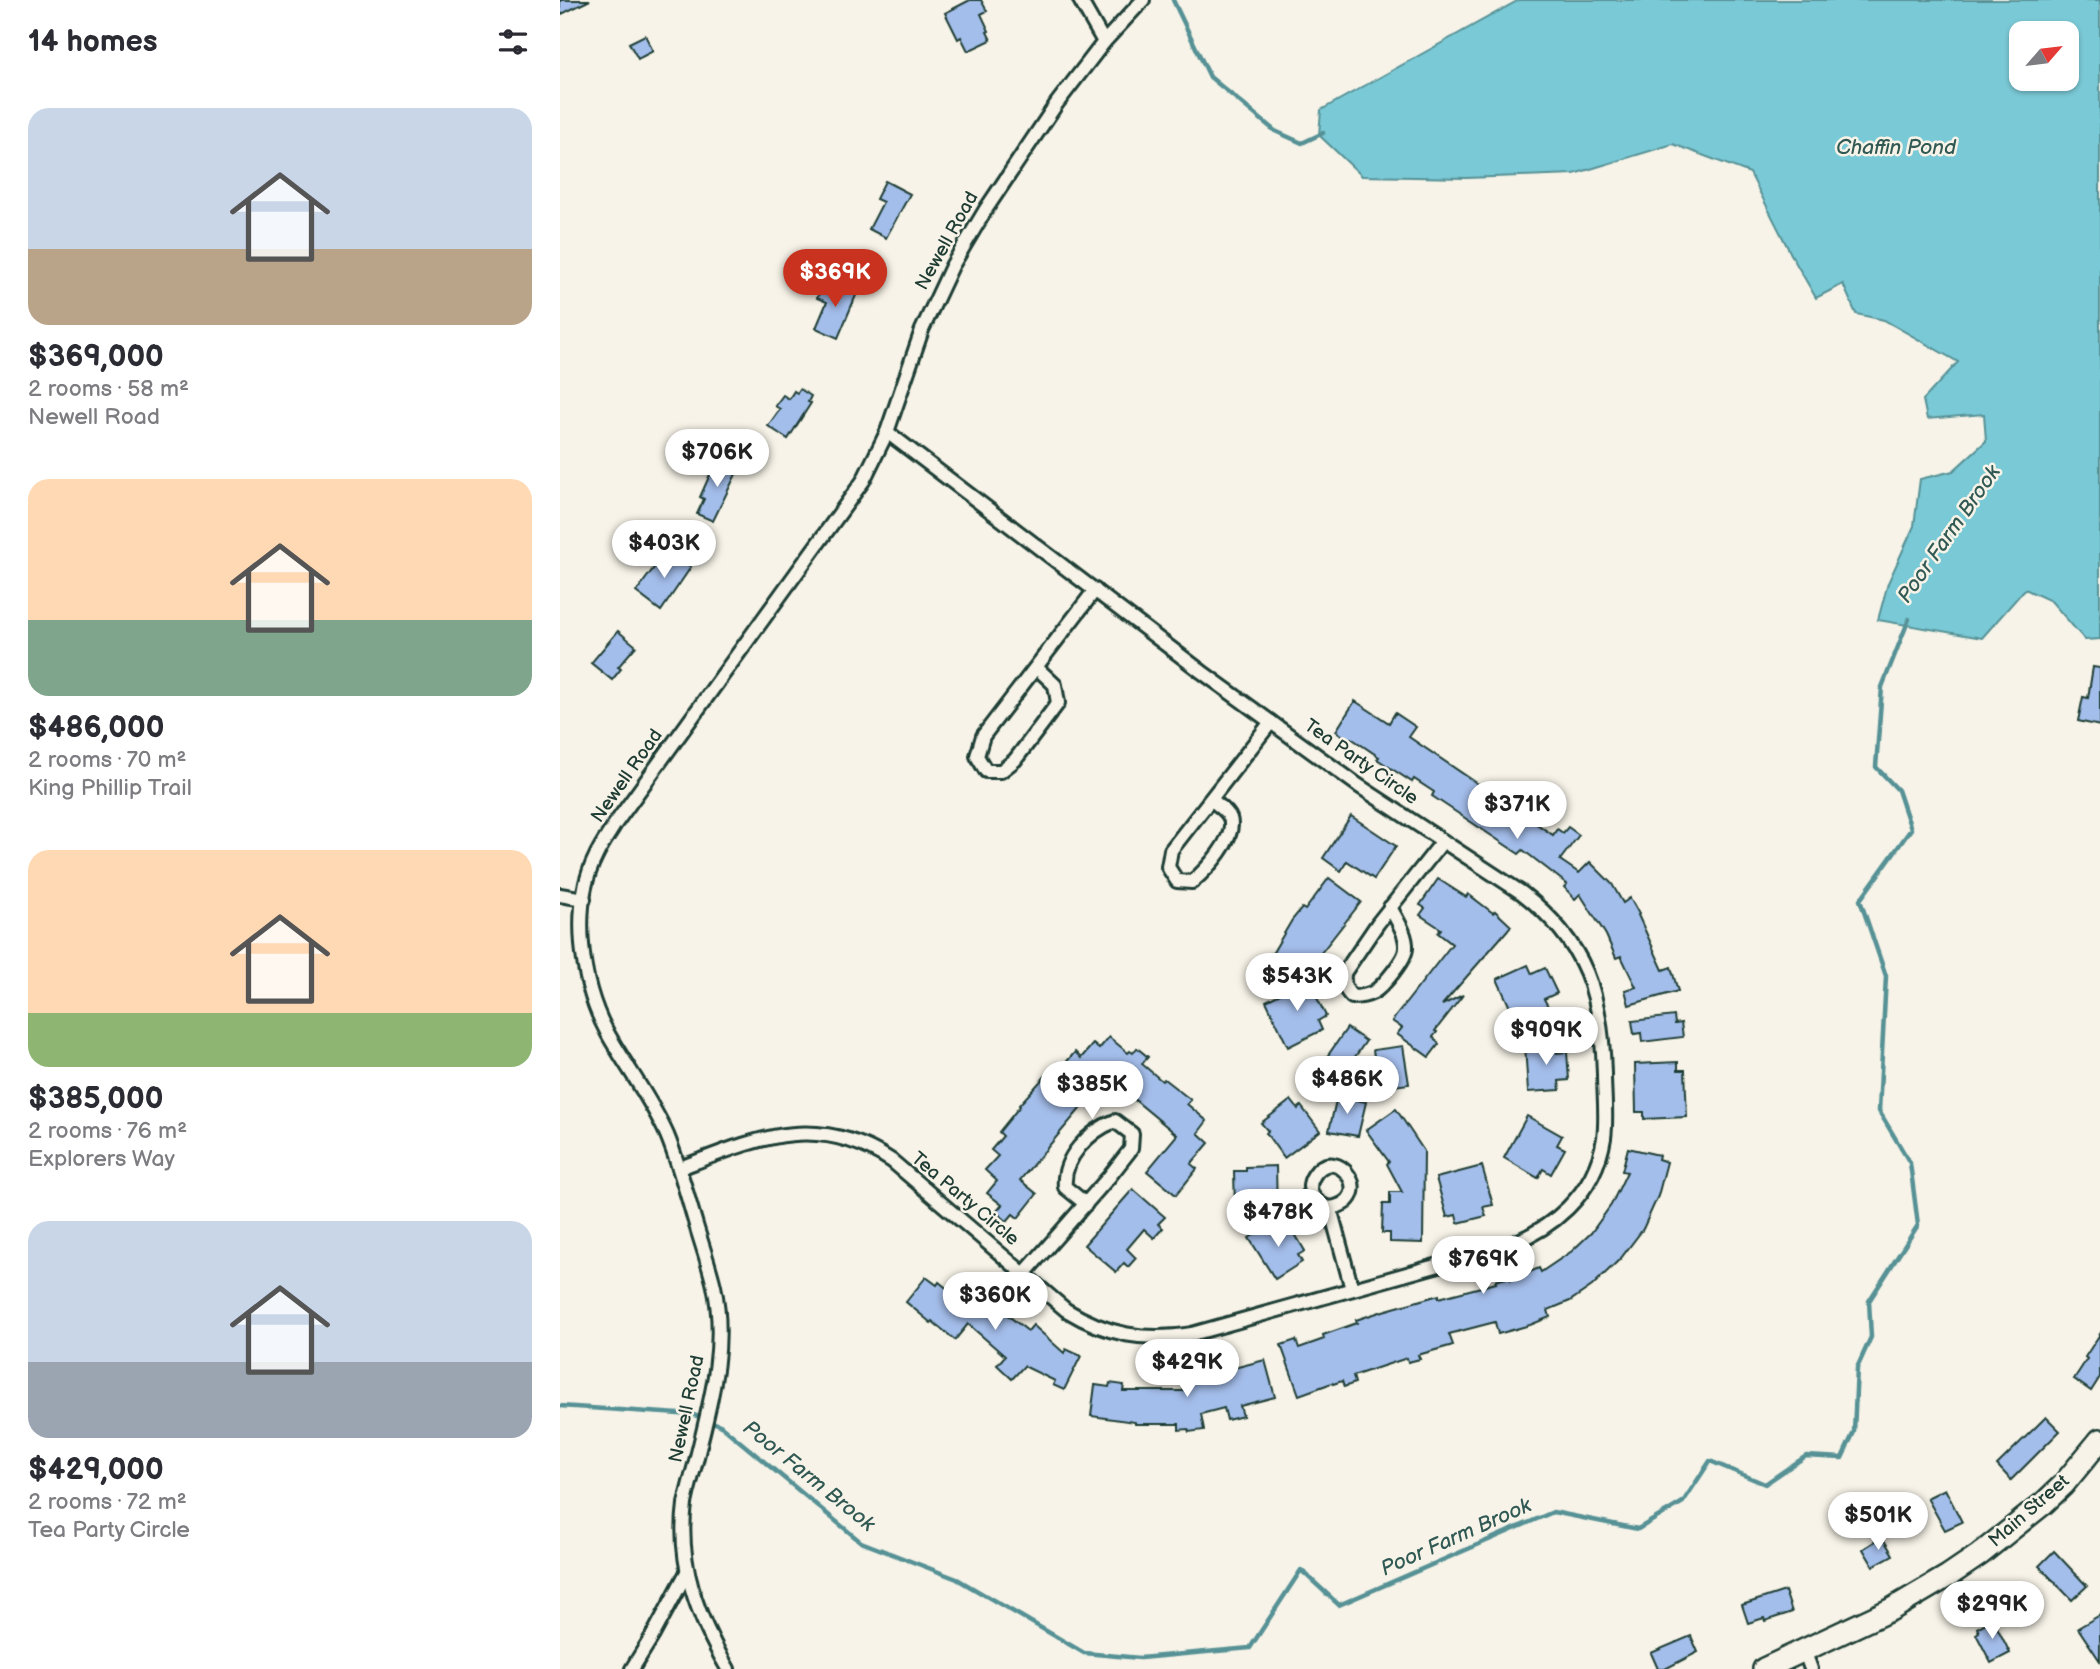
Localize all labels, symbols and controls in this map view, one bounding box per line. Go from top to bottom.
north arrow [2009,21,2079,91]
map controls [2009,21,2079,91]
icon: filters [494,23,532,61]
text: 14 homes [28,24,157,60]
water label: Chaffin Pond [1836,135,1957,160]
icon: home [217,154,343,280]
street label: Newell Road [911,188,983,294]
pin: $369K [786,250,884,309]
text: $369K [799,258,871,286]
text: $369,000 [28,339,164,375]
text: 2 rooms · 58 m² [28,375,189,403]
text: Newell Road [28,403,160,431]
pin: $706K [668,430,766,489]
text: $706K [681,438,753,466]
water label: Poor Farm Brook [1892,460,2006,608]
pin: $403K [615,520,713,580]
icon: home [217,525,343,651]
text: $403K [628,529,700,557]
text: $486,000 [28,710,164,746]
street label: Tea Party Circle [1300,714,1422,810]
street label: Newell Road [586,725,668,827]
text: 2 rooms · 70 m² [28,746,187,774]
text: King Phillip Trail [28,774,192,802]
pin: $371K [1468,782,1566,841]
text: $371K [1484,790,1550,818]
icon: home [217,896,343,1022]
pin: $543K [1248,954,1346,1013]
text: $543K [1261,962,1333,990]
pin: $909K [1497,1007,1595,1067]
text: $909K [1510,1016,1582,1044]
pin: $486K [1298,1056,1396,1116]
pin: $385K [1043,1062,1141,1121]
text: $486K [1311,1065,1383,1093]
text: $385K [1056,1070,1128,1098]
text: $385,000 [28,1081,163,1117]
text: 2 rooms · 76 m² [28,1117,187,1145]
text: Explorers Way [28,1145,175,1173]
street label: Tea Party Circle [906,1147,1024,1251]
pin: $478K [1229,1190,1327,1249]
text: $478K [1243,1198,1313,1226]
pin: $769K [1434,1236,1532,1296]
text: $769K [1448,1245,1518,1273]
icon: home [217,1267,343,1393]
pin: $360K [946,1272,1044,1332]
text: $360K [959,1281,1031,1309]
pin: $429K [1138,1340,1236,1399]
text: $429K [1151,1348,1223,1376]
street label: Newell Road [664,1353,710,1465]
water label: Poor Farm Brook [738,1415,880,1537]
text: $429,000 [28,1452,164,1488]
street label: Main Street [1984,1470,2074,1552]
text: 2 rooms · 72 m² [28,1488,187,1516]
water label: Poor Farm Brook [1377,1492,1536,1581]
pin: $501K [1829,1492,1927,1552]
text: $501K [1844,1501,1912,1529]
text: Tea Party Circle [28,1516,190,1544]
pin: $299K [1943,1582,2041,1641]
text: $299K [1956,1590,2028,1618]

